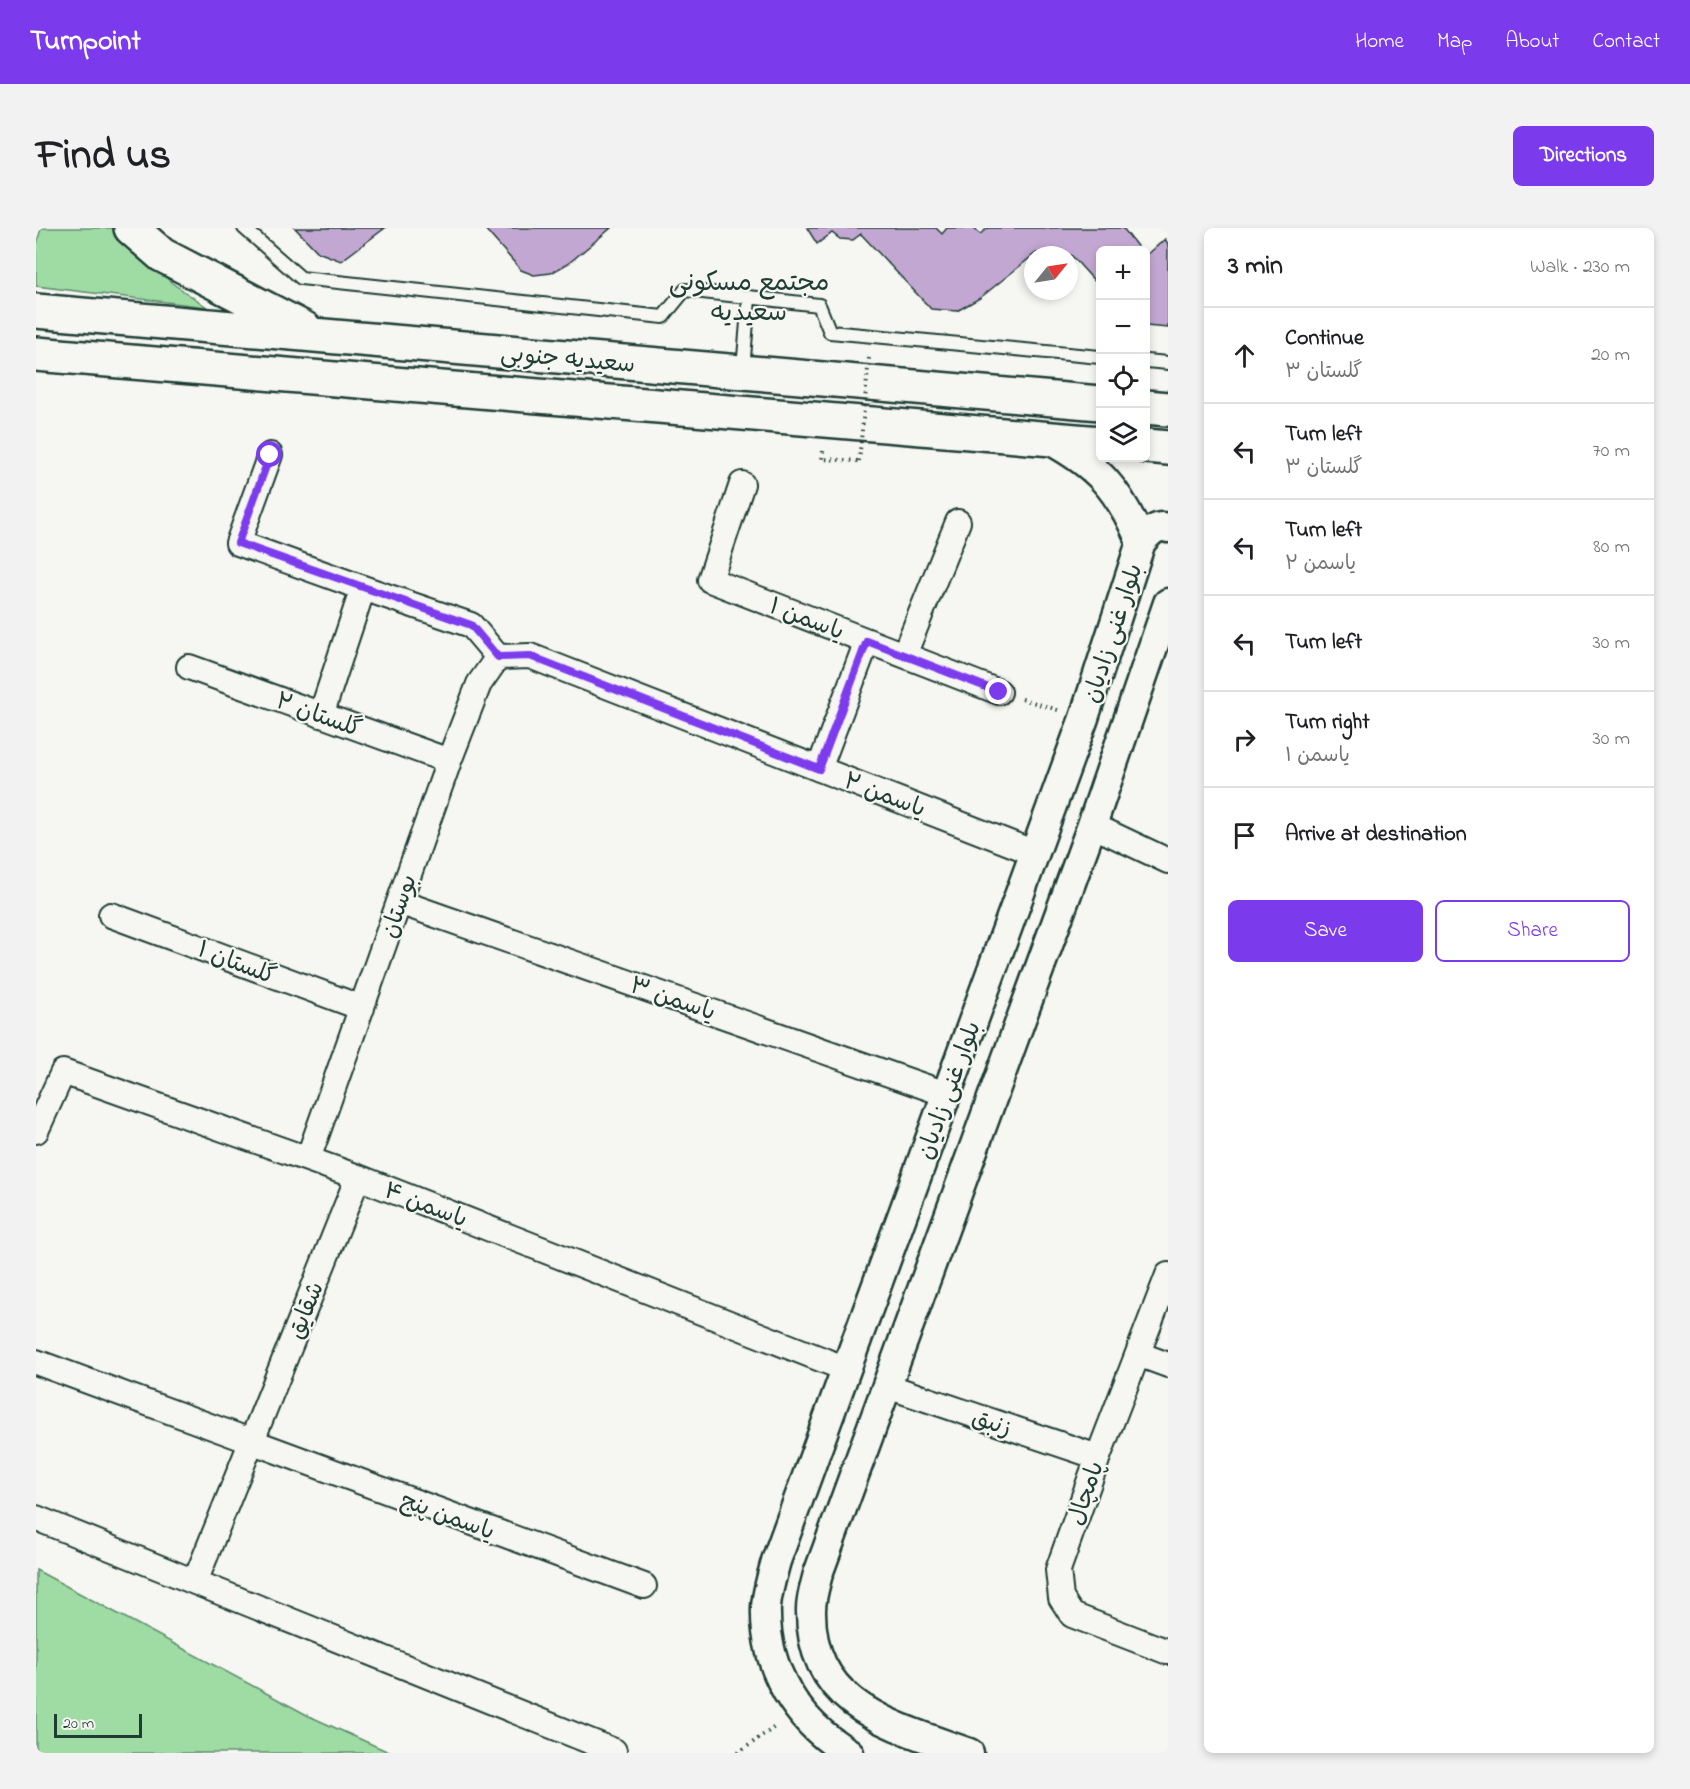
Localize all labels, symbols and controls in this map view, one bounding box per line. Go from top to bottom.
text: Turnpoint [30,22,141,63]
text: Home [1355,27,1404,57]
text: Map [1437,27,1472,57]
text: About [1505,27,1559,57]
text: Contact [1592,27,1660,57]
text: Find us [36,126,171,187]
button: Directions [1513,126,1654,186]
north arrow [1024,246,1078,300]
map controls [1096,246,1150,462]
button: + [1096,246,1150,300]
text: 3 min [1228,248,1283,286]
text: Walk · 230 m [1530,253,1630,282]
district label: مجتمع مسکونی سعیدیه [669,265,829,333]
button: − [1096,300,1150,354]
text: Continue [1285,323,1364,355]
street label: سعیدیه جنوبی [499,337,637,384]
icon: ahead [1228,339,1261,372]
text: 20 m [1591,341,1630,370]
button: locate [1096,354,1150,408]
text: گلستان ۳ [1285,358,1362,387]
button: layers [1096,408,1150,462]
text: Turn left [1285,419,1362,451]
icon: left [1228,435,1261,468]
text: 70 m [1593,437,1630,466]
route start [256,441,282,467]
text: گلستان ۳ [1285,454,1362,483]
text: Turn left [1285,515,1362,547]
icon: left [1228,531,1261,564]
text: 80 m [1593,533,1630,562]
text: یاسمن ۲ [1285,550,1356,579]
street label: بلوار غنی زادیان [1075,559,1153,708]
street label: یاسمن ۱ [763,590,849,651]
icon: left [1228,627,1261,660]
text: Turn left [1285,627,1362,659]
text: 30 m [1593,629,1630,658]
route end [985,678,1011,704]
street label: گلستان ۲ [270,685,366,748]
text: Turn right [1285,707,1370,739]
icon: right [1228,723,1261,756]
text: 30 m [1593,725,1630,754]
text: یاسمن ۱ [1285,742,1350,771]
street label: یاسمن ۲ [838,765,930,828]
icon: arrive [1228,819,1261,852]
text: Arrive at destination [1285,819,1467,851]
street label: بوستان [373,870,428,943]
button: Save [1228,900,1423,962]
button: Share [1435,900,1630,962]
street label: گلستان ۱ [192,933,281,995]
street label: یاسمن ۳ [625,969,720,1031]
street label: بلوار غنی زادیان [909,1017,992,1165]
street label: یاسمن ۴ [378,1174,472,1238]
street label: شقایق [280,1277,335,1345]
street label: زنبق [967,1401,1016,1447]
street label: پامچال [1060,1457,1115,1531]
street label: یاسمن پنج [395,1484,499,1551]
scale bar [54,1711,142,1738]
text: 20 m [63,1712,94,1736]

